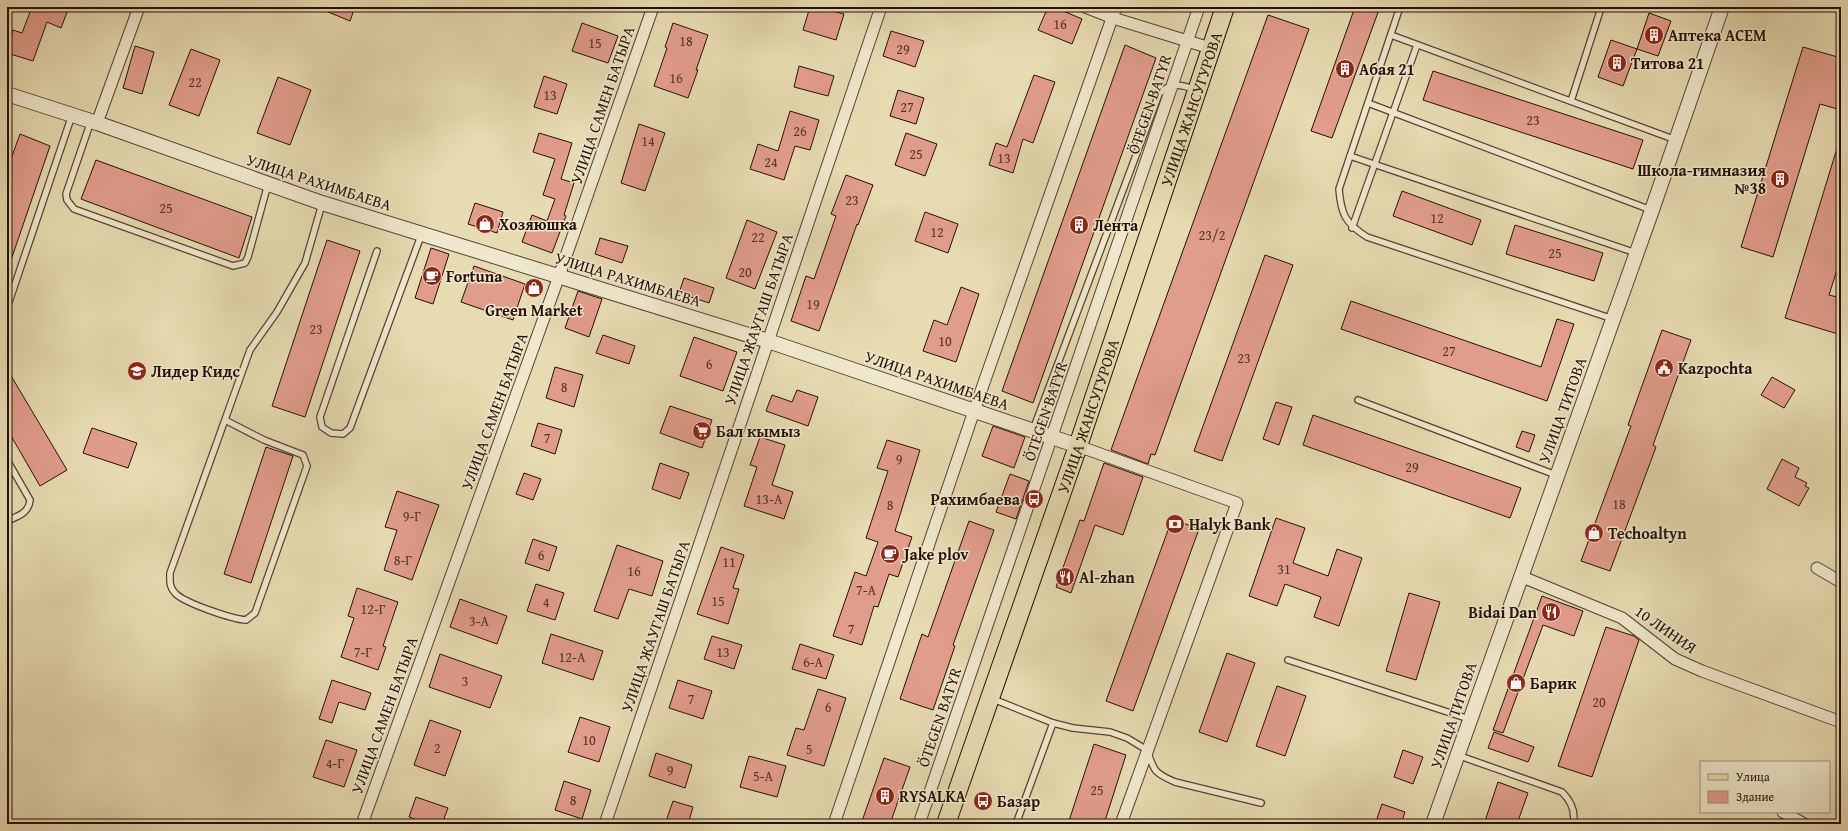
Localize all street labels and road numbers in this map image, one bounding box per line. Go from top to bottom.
street label: УЛИЦА САМЕН БАТЫРА [564,22,640,187]
street label: УЛИЦА ЖАНСУГУРОВА [1154,28,1228,189]
street label: ÖTEGEN BATYR [1121,50,1178,157]
street label: УЛИЦА РАХИМБАЕВА [243,147,395,217]
street label: УЛИЦА ЖАУГАШ БАТЫРА [717,229,799,408]
street label: УЛИЦА РАХИМБАЕВА [552,245,704,313]
street label: УЛИЦА САМЕН БАТЫРА [454,329,534,493]
street label: УЛИЦА ЖАНСУГУРОВА [1050,335,1125,497]
street label: УЛИЦА РАХИМБАЕВА [861,344,1013,416]
street label: УЛИЦА ТИТОВА [1532,353,1592,466]
street label: ÖTEGEN BATYR [1017,357,1074,464]
street label: УЛИЦА ЖАУГАШ БАТЫРА [614,536,696,715]
street label: 10 ЛИНИЯ [1630,599,1702,659]
street label: УЛИЦА САМЕН БАТЫРА [344,633,424,797]
street label: УЛИЦА ТИТОВА [1424,658,1483,772]
street label: ÖTEGEN BATYR [911,663,968,770]

